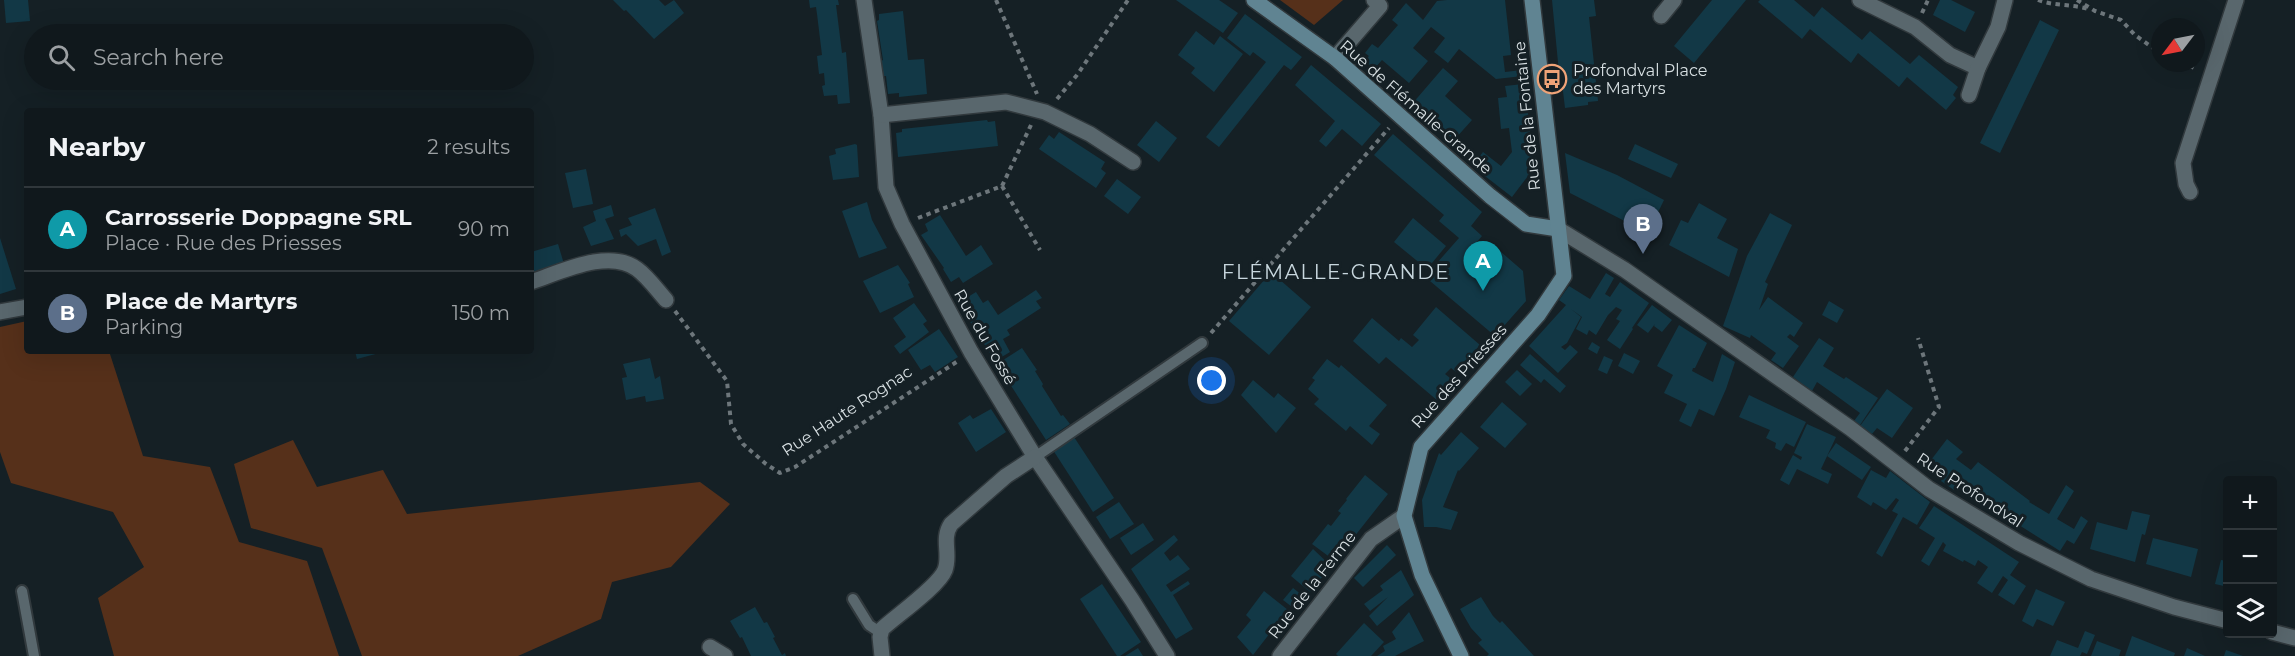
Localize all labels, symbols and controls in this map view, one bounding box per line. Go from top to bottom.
north arrow [2151,18,2205,72]
search box [24,24,534,90]
street label: Rue de Flémalle-Grande [1336,36,1496,178]
street label: Rue de la Fontaine [1510,40,1544,192]
icon: search [45,41,78,74]
text: Search here [93,44,224,71]
place label: Profondval Place des Martyrs [1573,61,1707,98]
bus stop icon: Profondval Place des Martyrs [1536,63,1568,95]
text: Nearby [48,131,145,163]
text: 2 results [427,135,510,159]
text: Carrosserie Doppagne SRL [105,204,412,231]
pin: B [1624,204,1662,254]
text: A [60,217,75,241]
text: 90 m [458,217,510,241]
text: Place · Rue des Priesses [105,231,342,255]
pin: A [1464,242,1502,291]
district label: FLÉMALLE-GRANDE [1222,260,1450,284]
street label: Rue du Fossé [950,286,1020,388]
text: Place de Martyrs [105,288,297,315]
text: B [60,301,75,325]
text: 150 m [452,301,510,325]
text: Parking [105,315,183,339]
street label: Rue des Priesses [1407,320,1511,432]
street label: Rue Haute Rognac [778,362,916,460]
your location [1197,366,1226,395]
street label: Rue Profondval [1913,449,2027,531]
map controls [2223,476,2277,638]
button: + [2223,476,2277,530]
street label: Rue de la Ferme [1264,527,1360,643]
button: − [2223,530,2277,584]
button: layers [2223,584,2277,638]

